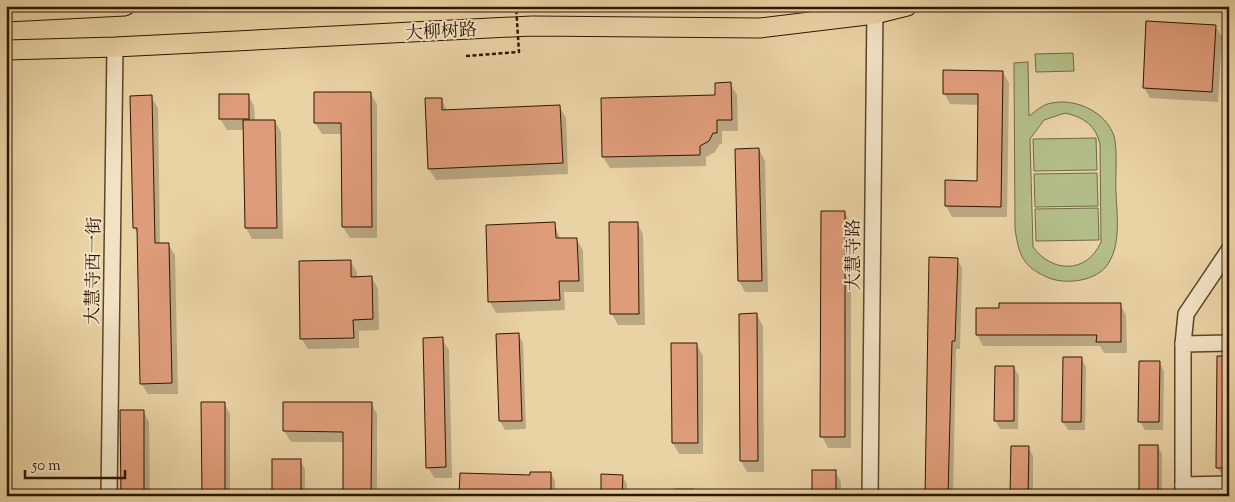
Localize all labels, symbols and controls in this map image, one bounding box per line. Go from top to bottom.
street label: 大柳树路 [404,18,478,48]
street label: 大慧寺西一街 [81,217,109,325]
street label: 大慧寺路 [842,219,868,291]
scale bar [25,447,125,479]
text: 50 m [31,456,61,477]

